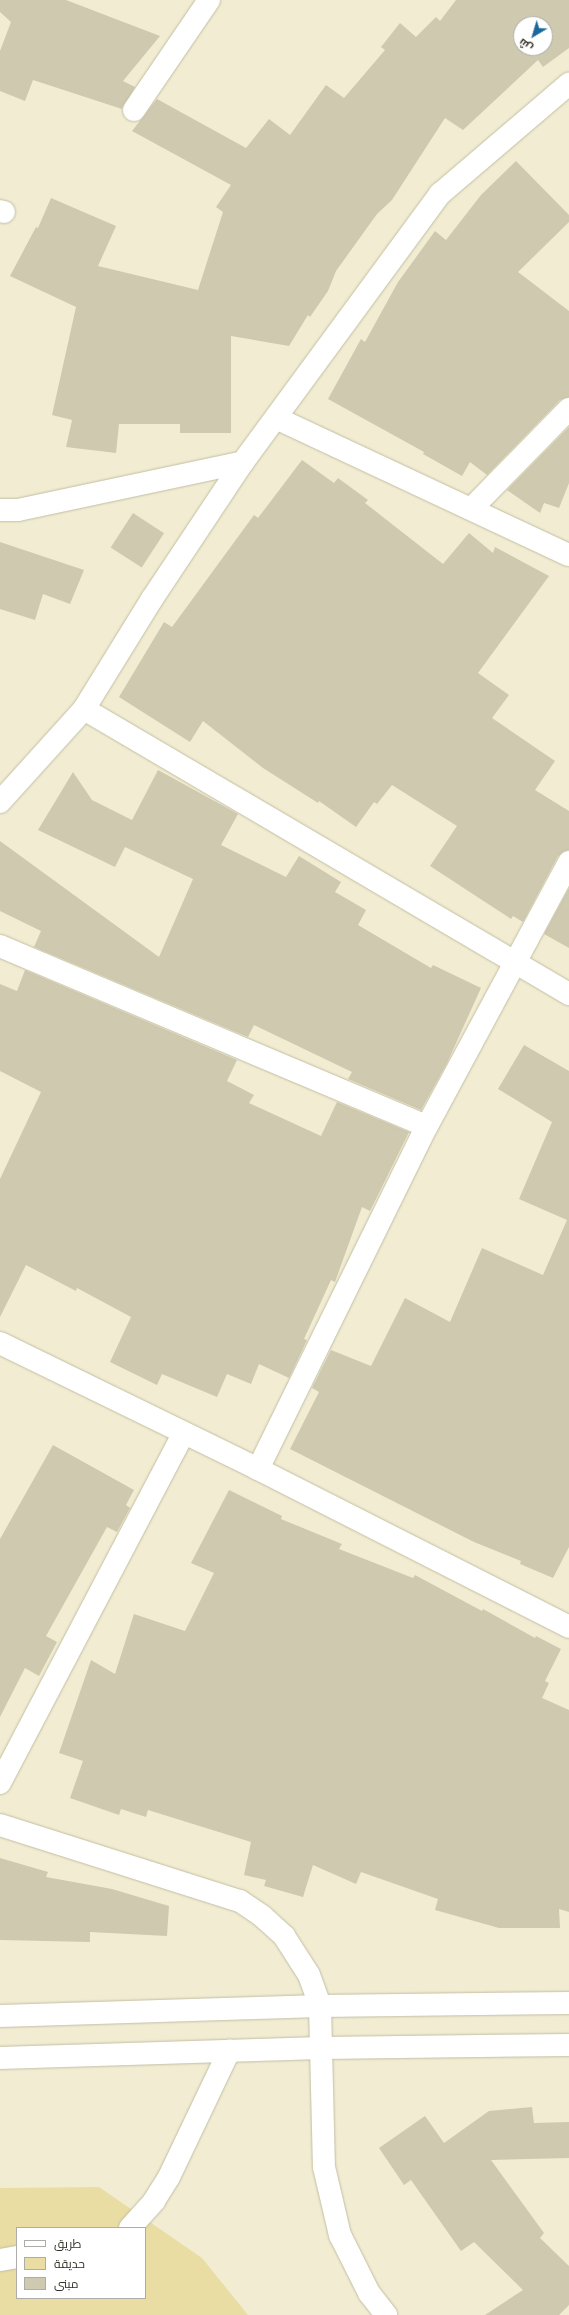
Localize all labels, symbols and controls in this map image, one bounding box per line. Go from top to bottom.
north arrow [513,16,553,56]
text: ش [516,35,536,55]
legend [16,2227,146,2299]
text: طريق [54,2236,81,2253]
text: حديقة [54,2256,85,2273]
text: مبنى [54,2276,79,2293]

